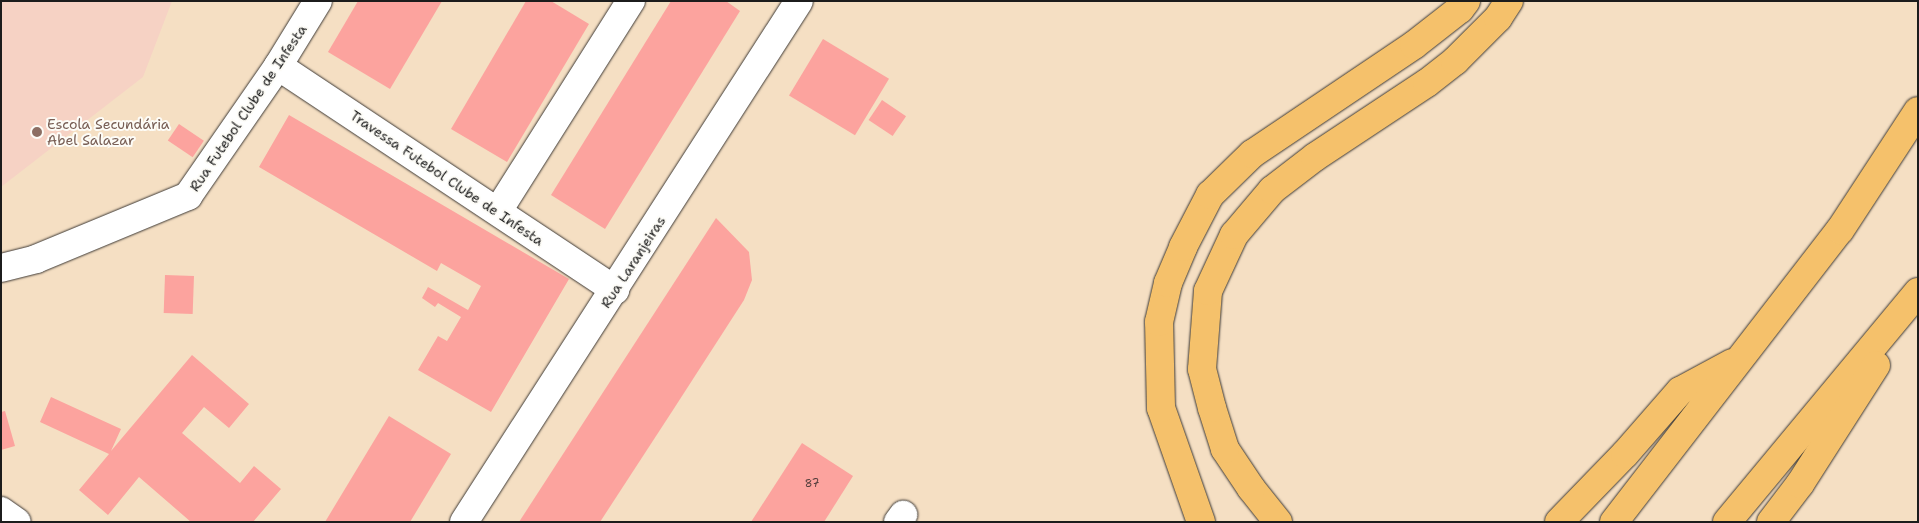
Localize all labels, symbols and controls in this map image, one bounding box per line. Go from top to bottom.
street label: Rua Futebol Clube de Infesta [186,21,310,195]
street label: Travessa Futebol Clube de Infesta [347,107,547,249]
place label: Escola Secundária Abel Salazar [47,116,170,148]
marker: Escola Secundária Abel Salazar [31,126,43,138]
street label: Rua Laranjeiras [597,213,669,311]
house number: 87 [805,477,819,491]

